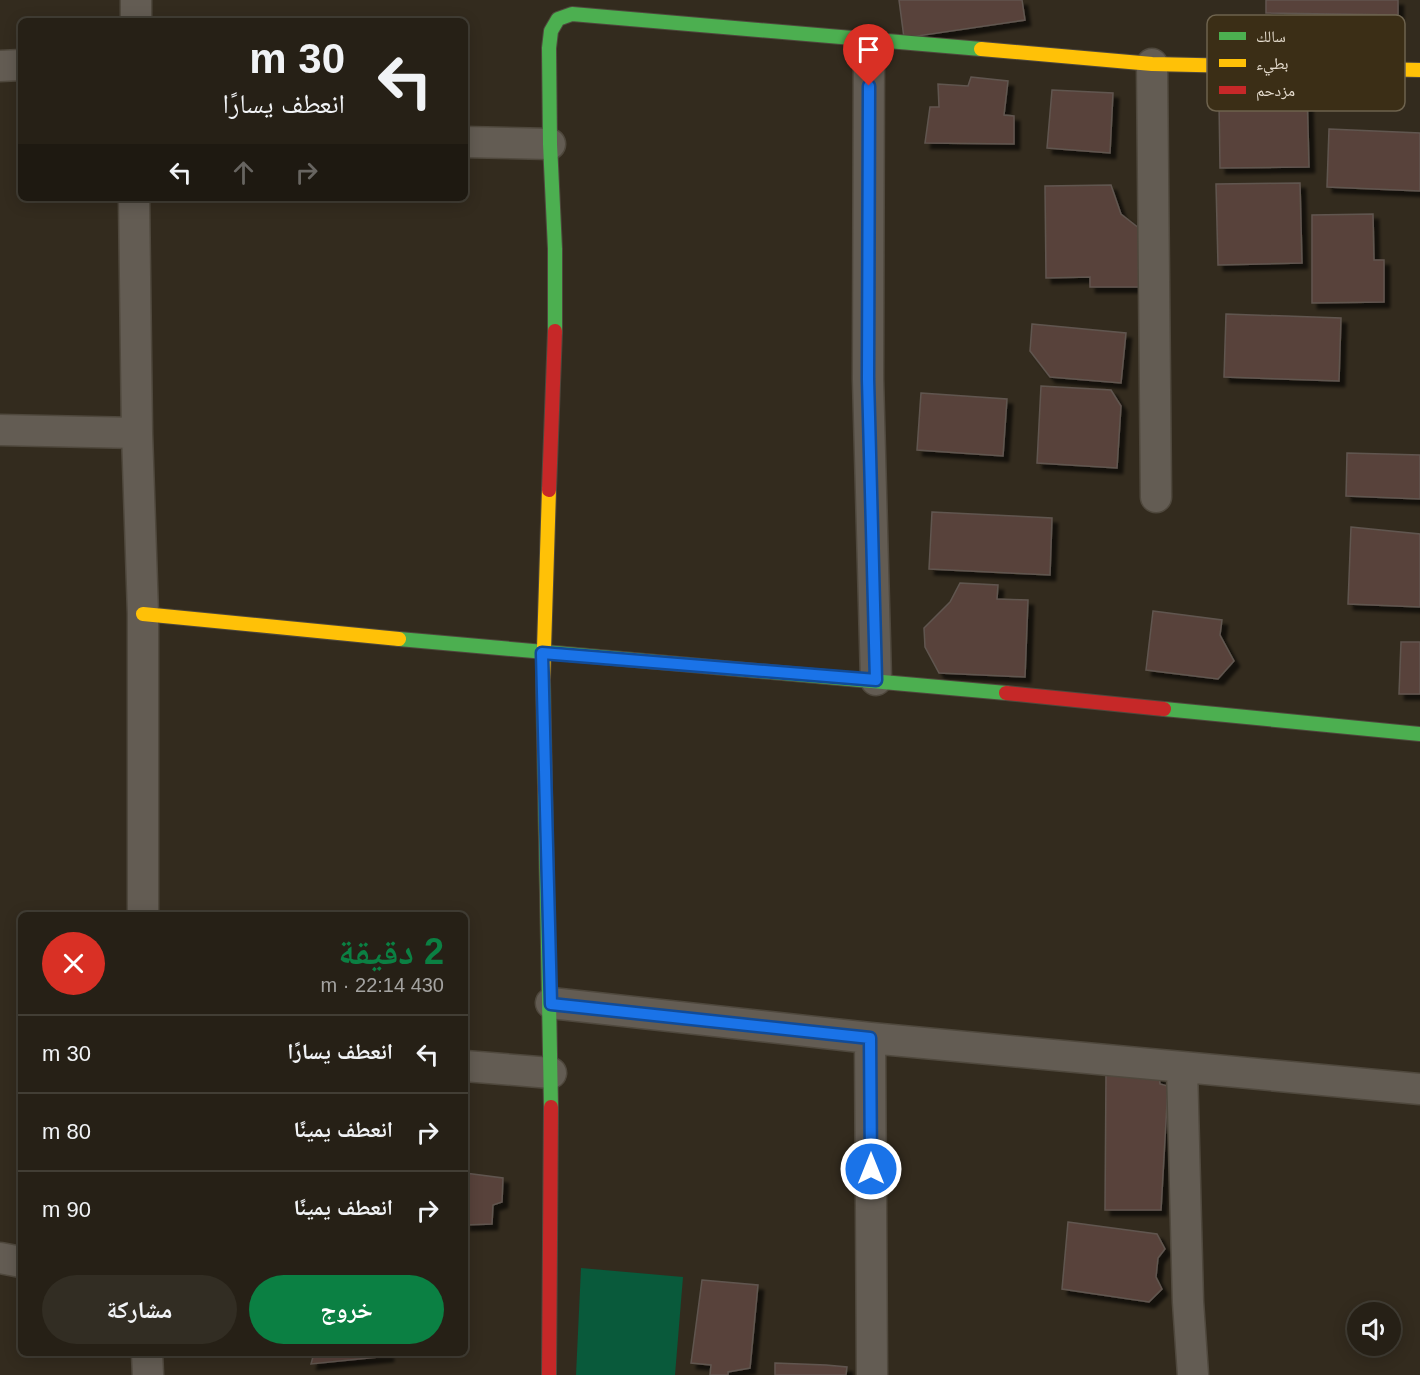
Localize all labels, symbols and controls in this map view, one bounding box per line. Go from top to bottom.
legend [1207,15,1405,111]
pin [843,24,894,86]
text: سالك [1256,28,1286,45]
icon: arrive [852,33,885,66]
text: 30 m [249,35,345,82]
icon: left [366,42,444,120]
text: بطيء [1256,55,1288,76]
text: مزدحم [1256,82,1295,101]
text: انعطف يسارًا [223,89,345,119]
icon: left [164,156,197,189]
icon: ahead [227,156,260,189]
icon: right [290,156,323,189]
text: 2 دقيقة [338,931,444,972]
button: close [42,932,105,995]
text: 430 m · 22:14 [321,974,444,996]
icon: left [411,1038,444,1071]
text: انعطف يسارًا [287,1039,393,1064]
text: 30 m [42,1041,91,1066]
icon: right [411,1116,444,1149]
text: انعطف يمينًا [294,1117,393,1142]
text: 80 m [42,1119,91,1144]
position arrow [839,1137,903,1201]
icon: right [411,1194,444,1227]
text: انعطف يمينًا [294,1195,393,1220]
text: 90 m [42,1197,91,1222]
button: مشاركة [42,1275,237,1344]
button: خروج [249,1275,444,1344]
map controls [1347,1302,1401,1356]
button: sound [1347,1302,1401,1356]

